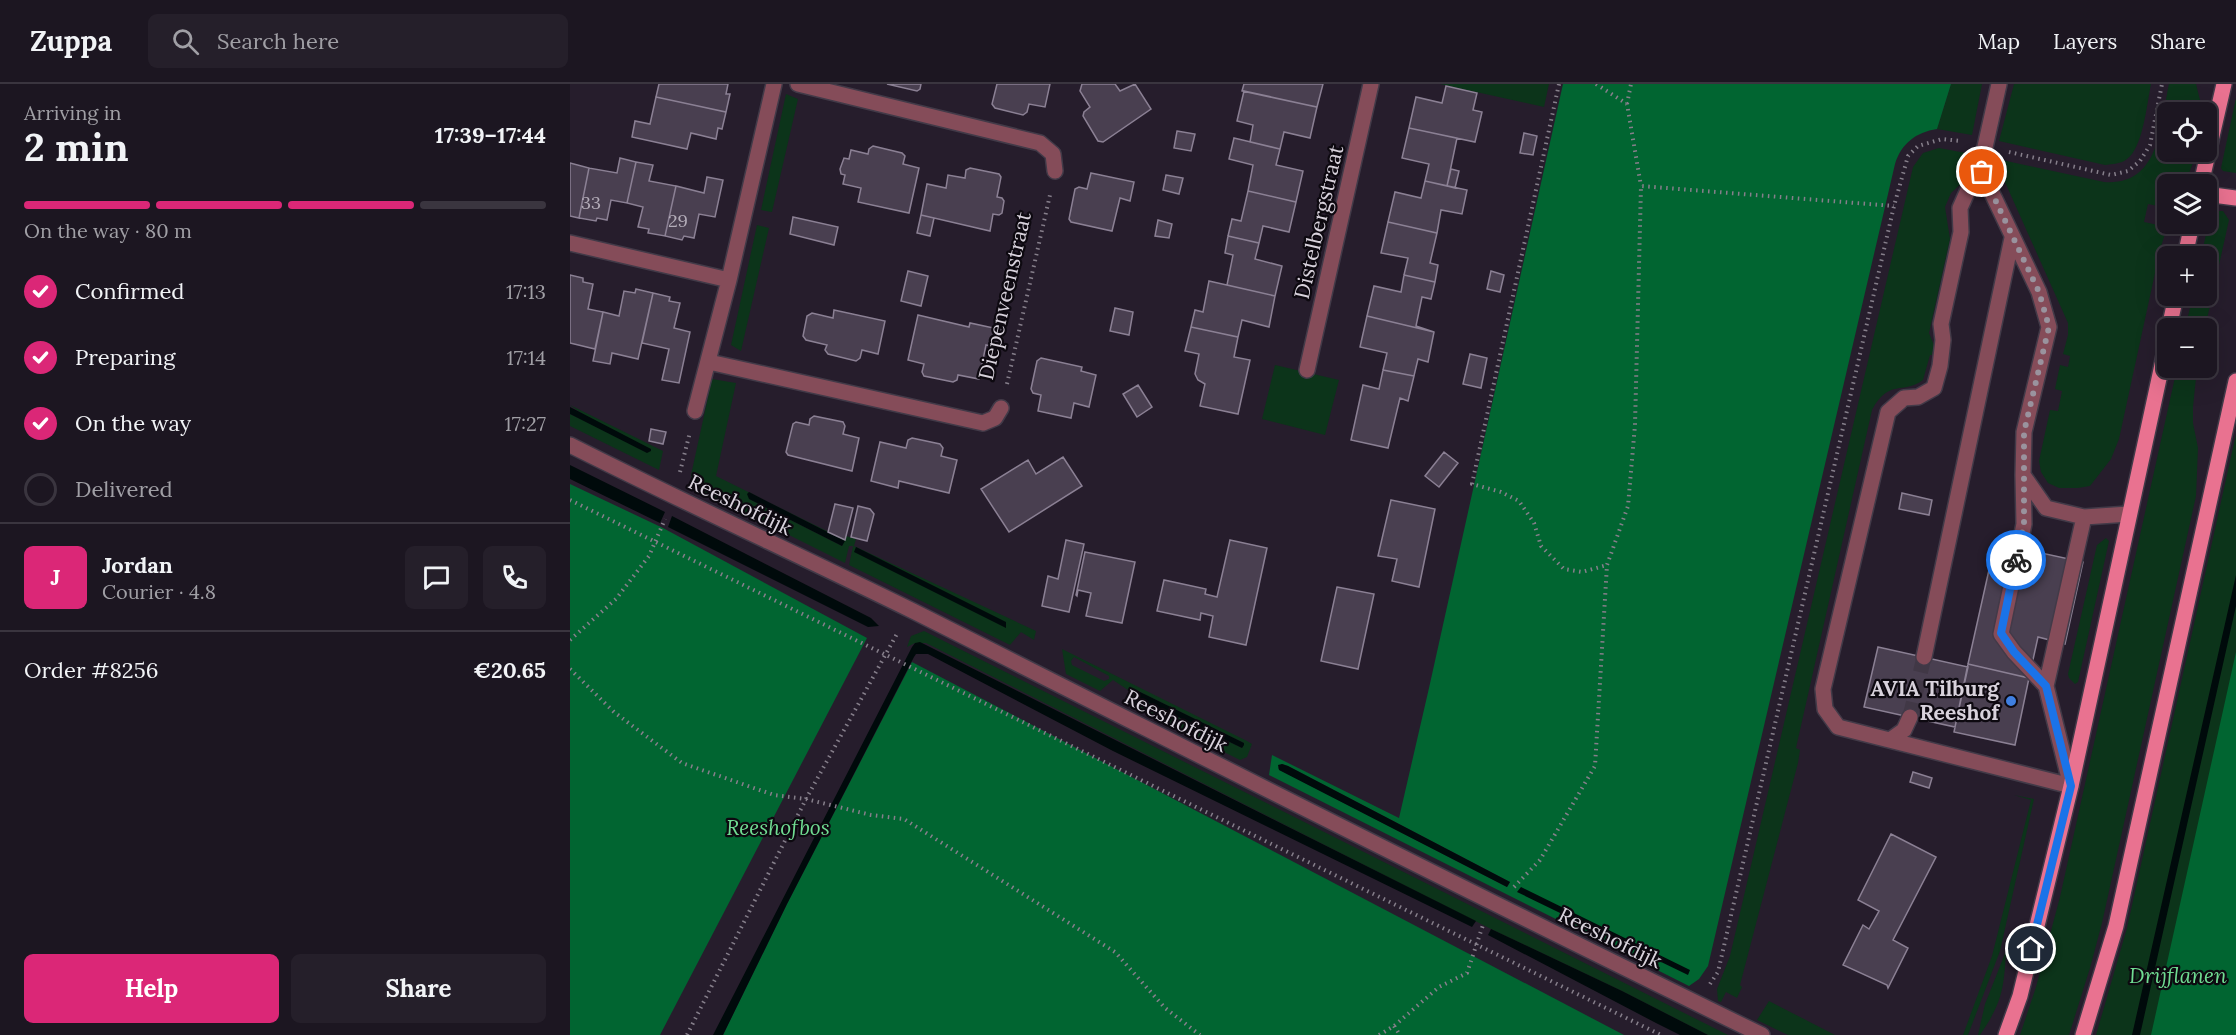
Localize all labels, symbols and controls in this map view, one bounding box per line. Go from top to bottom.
search box [148,14,568,68]
text: Zuppa [30,23,112,59]
icon: search [169,25,202,58]
text: Search here [217,27,339,55]
text: Map [1977,28,2020,55]
text: Layers [2053,28,2117,55]
text: Share [2150,28,2206,55]
text: Arriving in [24,100,121,125]
map controls [2157,102,2217,378]
button: locate [2157,102,2217,162]
text: 17:39–17:44 [435,121,546,149]
text: 2 min [24,122,129,172]
street label: Distelbergstraat [1288,141,1350,301]
pin [1956,146,2007,197]
icon: bag [1965,155,1998,188]
button: layers [2157,174,2217,234]
house number: 33 [581,191,601,214]
street label: Diepenveenstraat [972,208,1037,383]
house number: 29 [668,209,688,232]
text: On the way · 80 m [24,218,192,243]
button: + [2157,246,2217,306]
icon: check [24,275,57,308]
text: Confirmed [75,277,184,305]
text: 17:13 [506,279,546,304]
button: − [2157,318,2217,378]
icon: check [24,341,57,374]
text: Preparing [75,343,175,371]
text: 17:14 [506,345,546,370]
icon: check [24,407,57,440]
text: On the way [75,409,191,437]
text: 17:27 [505,411,546,436]
street label: Reeshofdijk [684,468,797,542]
text: Delivered [75,475,173,503]
courier [1986,530,2046,590]
icon: bike [2000,544,2033,577]
button: chat [405,546,468,609]
button: phone [483,546,546,609]
text: Jordan [102,551,173,579]
text: J [51,563,60,591]
text: Courier · 4.8 [102,579,216,604]
text: Order #8256 [24,656,158,684]
text: €20.65 [473,656,546,684]
place label: AVIA Tilburg Reeshof [1870,675,2000,726]
street label: Reeshofdijk [1120,683,1233,758]
marker: AVIA Tilburg Reeshof [2004,694,2018,708]
park label: Reeshofbos [726,814,830,841]
street label: Reeshofdijk [1554,901,1667,975]
pin [2005,923,2056,974]
icon: home [2014,932,2047,965]
button: Help [24,954,279,1023]
button: Share [291,954,546,1023]
park label: Drijflanen [2129,962,2227,989]

